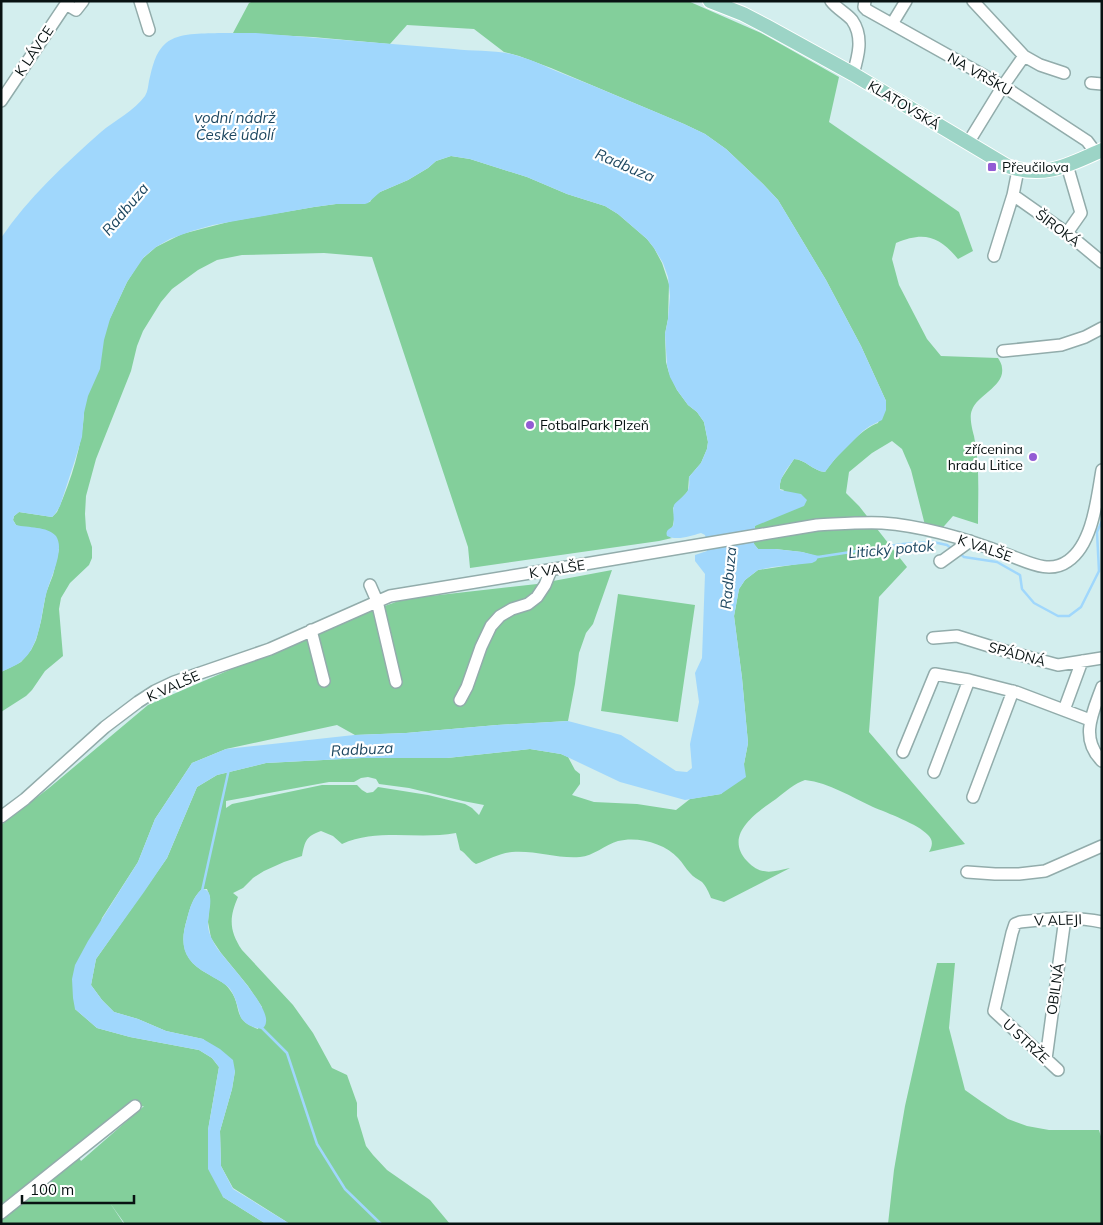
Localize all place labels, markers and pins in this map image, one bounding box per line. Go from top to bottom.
place label: Přeučilova [1002,158,1069,176]
marker: Přeučilova [986,161,998,173]
place label: FotbalPark Plzeň [540,416,649,434]
marker: FotbalPark Plzeň [524,419,536,431]
place label: zřícenina hradu Litice [948,440,1023,474]
marker: zřícenina hradu Litice [1027,451,1039,463]

